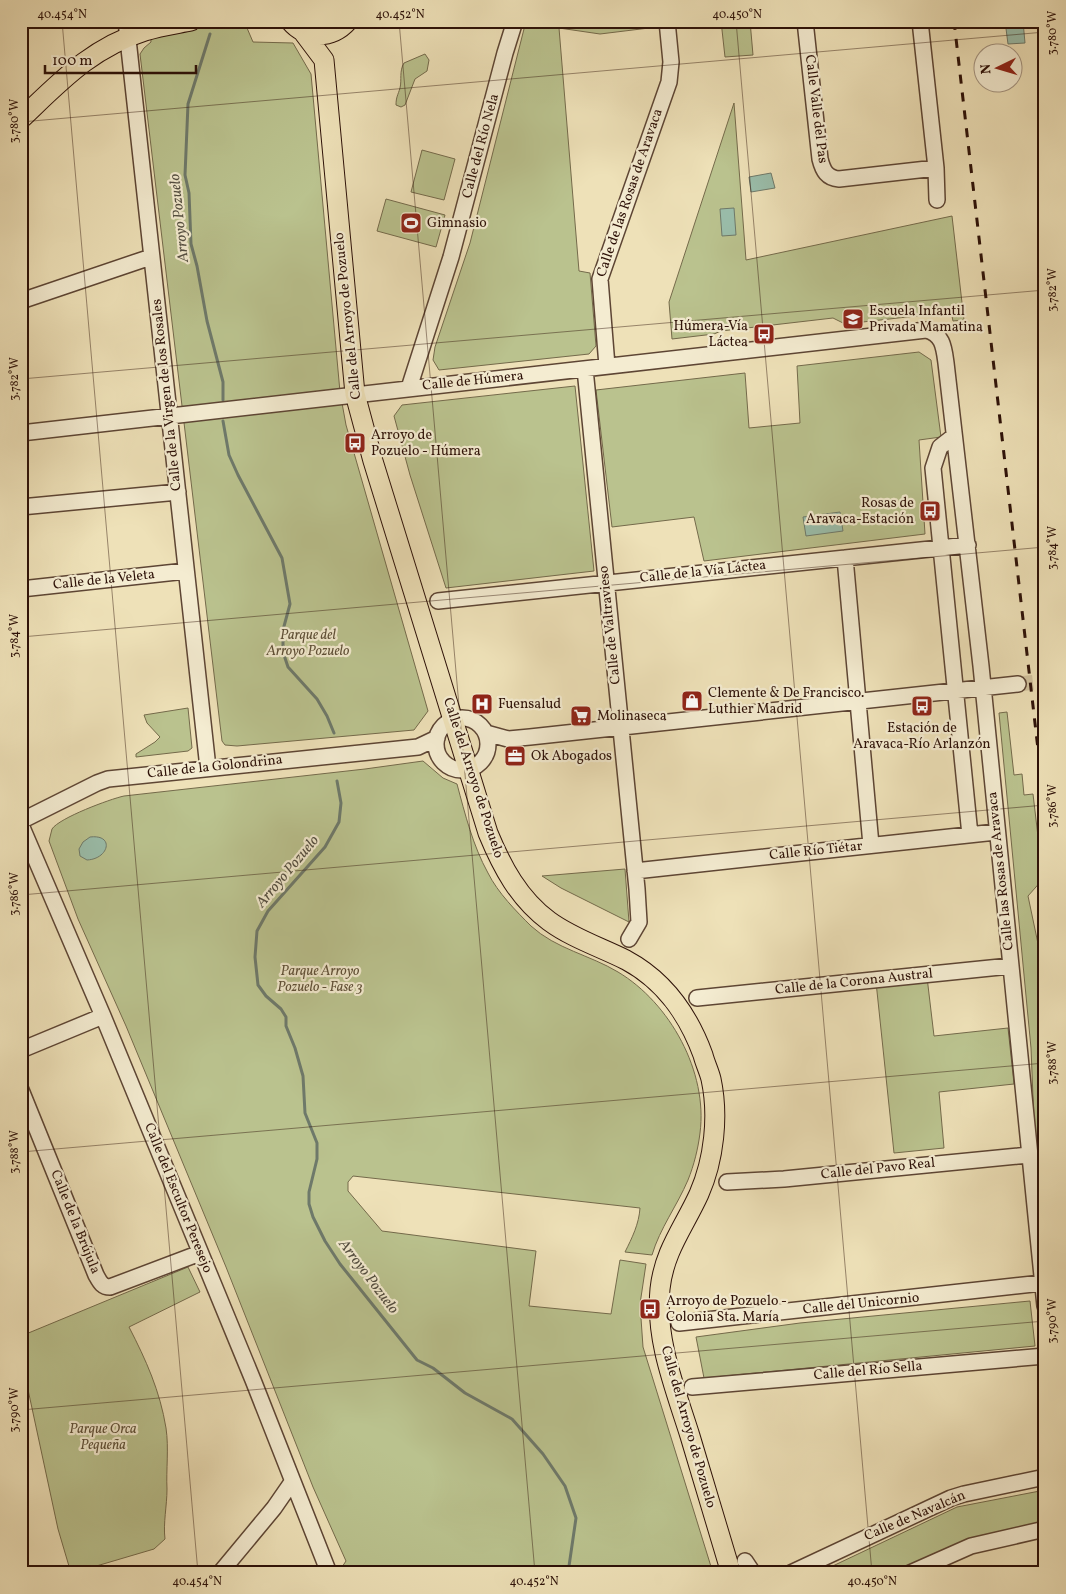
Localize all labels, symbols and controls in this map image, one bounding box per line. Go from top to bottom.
text: 40.454°N [37,7,87,23]
text: 40.452°N [375,7,425,23]
text: 40.450°N [712,7,762,23]
text: 3.780°W [1045,11,1061,55]
scale bar [45,42,196,74]
north arrow [974,42,1024,92]
text: 100 m [52,51,92,72]
street label: Calle Valle del Pas [800,54,832,164]
text: N [977,63,996,75]
street label: Calle del Río Nela [458,92,504,200]
text: 3.780°W [7,99,23,143]
street label: Calle de las Rosas de Aravaca [592,106,668,280]
water label: Arroyo Pozuelo [165,173,195,264]
sports icon: Gimnasio [399,211,423,235]
place label: Gimnasio [427,214,487,233]
street label: Calle del Arroyo de Pozuelo [330,232,366,400]
text: 3.782°W [1045,268,1061,312]
street label: Calle de la Virgen de los Rosales [147,298,187,492]
place label: Escuela Infantil Privada Mamatina [869,302,983,337]
school or university icon: Escuela Infantil Privada Mamatina [841,307,865,331]
place label: Húmera-Vía Láctea [673,317,748,352]
bus stop icon: Húmera-Vía Láctea [752,322,776,346]
text: 3.782°W [7,357,23,401]
street label: Calle de Húmera [422,366,525,396]
place label: Arroyo de Pozuelo - Húmera [371,426,481,461]
bus stop icon: Arroyo de Pozuelo - Húmera [343,431,367,455]
place label: Rosas de Aravaca-Estación [806,494,914,529]
bus stop icon: Rosas de Aravaca-Estación [918,499,942,523]
text: 3.784°W [1045,526,1061,570]
street label: Calle de la Vía Láctea [639,556,767,588]
street label: Calle de la Veleta [52,565,156,595]
street label: Calle de Valtravieso [594,565,626,685]
text: 3.784°W [7,614,23,658]
park label: Parque del Arroyo Pozuelo [266,626,350,661]
place label: Clemente & De Francisco. Luthier Madrid [708,684,864,719]
shop icon: Clemente & De Francisco. Luthier Madrid [680,689,704,713]
hospital icon: Fuensalud [470,692,494,716]
bus stop icon: Estación de Aravaca-Río Arlanzón [910,694,934,718]
street label: Calle del Arroyo de Pozuelo [438,695,508,861]
place label: Fuensalud [498,695,561,714]
supermarket icon: Molinaseca [569,704,593,728]
place label: Molinaseca [597,707,667,726]
place label: Estación de Aravaca-Río Arlanzón [853,719,991,754]
office icon: Ok Abogados [503,744,527,768]
place label: Ok Abogados [531,747,612,766]
street label: Calle de la Golondrina [146,750,284,784]
text: 3.786°W [1045,784,1061,828]
street label: Calle las Rosas de Aravaca [983,791,1019,951]
water label: Arroyo Pozuelo [251,831,325,914]
street label: Calle Río Tiétar [768,837,864,865]
text: 3.786°W [7,872,23,916]
park label: Parque Arroyo Pozuelo - Fase 3 [277,962,363,997]
street label: Calle de la Corona Austral [774,964,934,1000]
text: 3.788°W [1045,1041,1061,1085]
street label: Calle del Escultor Peresejo [139,1120,217,1276]
text: 3.788°W [7,1130,23,1174]
street label: Calle del Pavo Real [820,1154,936,1184]
street label: Calle de la Brújula [45,1167,105,1277]
water label: Arroyo Pozuelo [332,1234,403,1319]
street label: Calle del Unicornio [802,1288,920,1320]
place label: Arroyo de Pozuelo - Colonia Sta. María [666,1292,787,1327]
bus stop icon: Arroyo de Pozuelo - Colonia Sta. María [638,1297,662,1321]
text: 3.790°W [1045,1298,1061,1344]
street label: Calle del Arroyo de Pozuelo [656,1344,720,1510]
street label: Calle del Río Sella [813,1357,923,1385]
text: 3.790°W [7,1387,23,1433]
park label: Parque Orca Pequeña [69,1420,137,1455]
street label: Calle de Navalcán [861,1486,969,1546]
text: 40.454°N [172,1574,222,1590]
text: 40.452°N [509,1574,559,1590]
text: 40.450°N [847,1574,897,1590]

